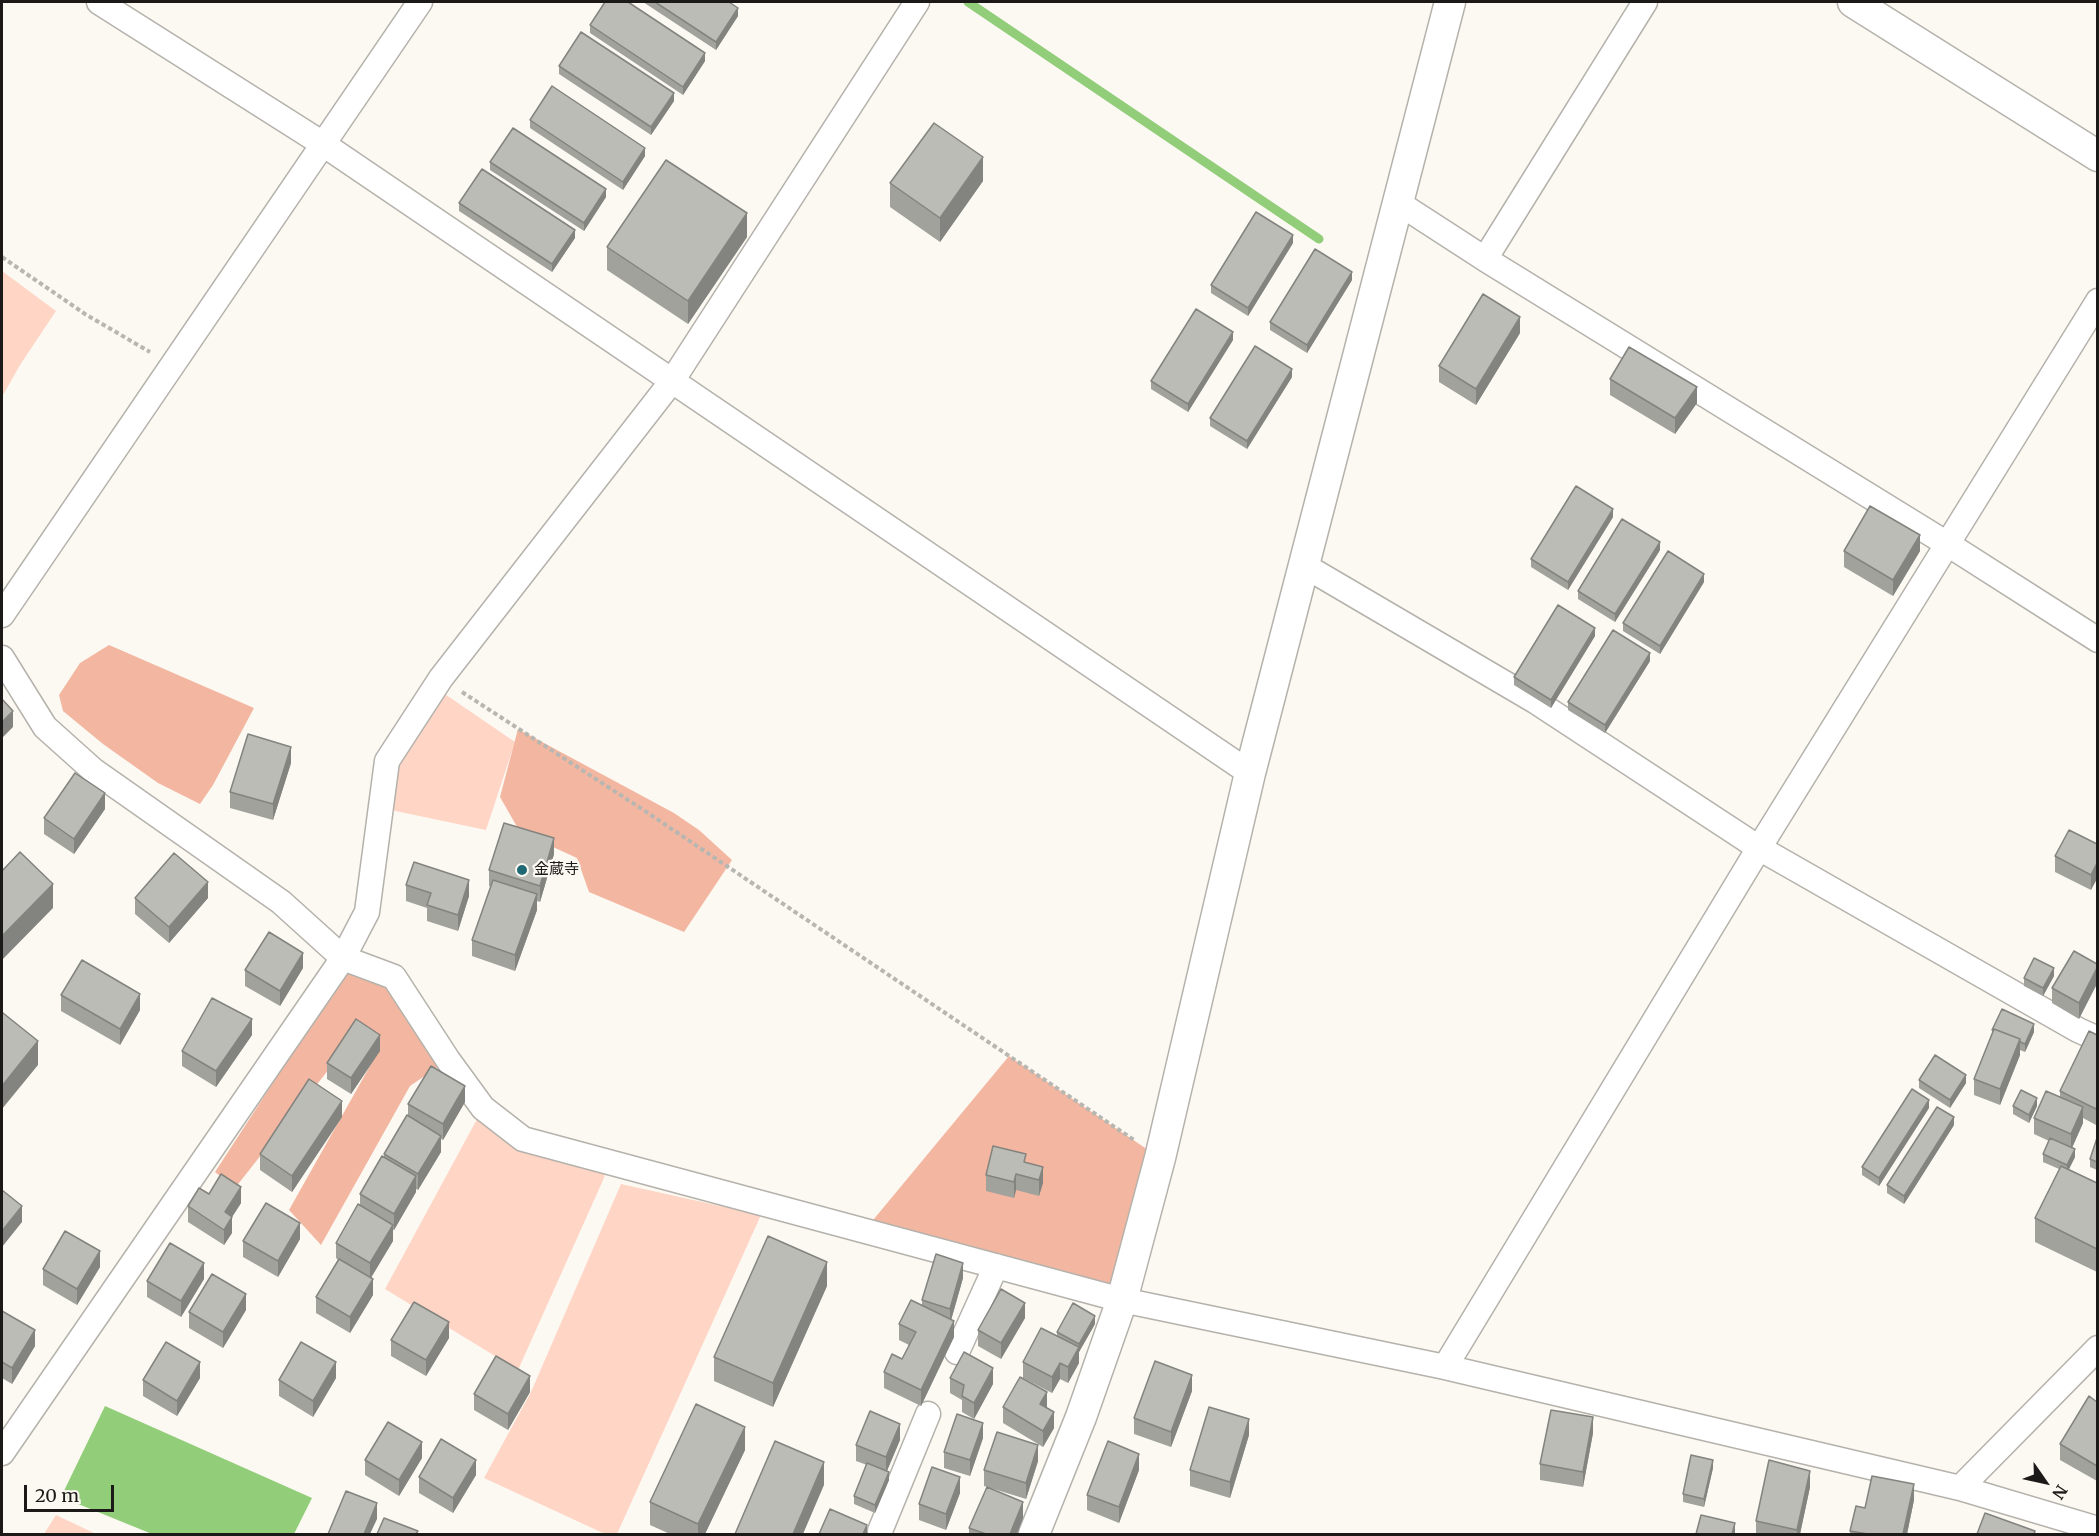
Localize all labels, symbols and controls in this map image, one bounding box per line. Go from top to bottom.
place label: 金蔵寺 [534,861,579,879]
marker: 金蔵寺 [515,863,529,877]
north arrow [2015,1452,2075,1512]
scale bar [27,1473,117,1511]
text: N [2048,1481,2072,1503]
text: 20 m [35,1484,79,1507]

